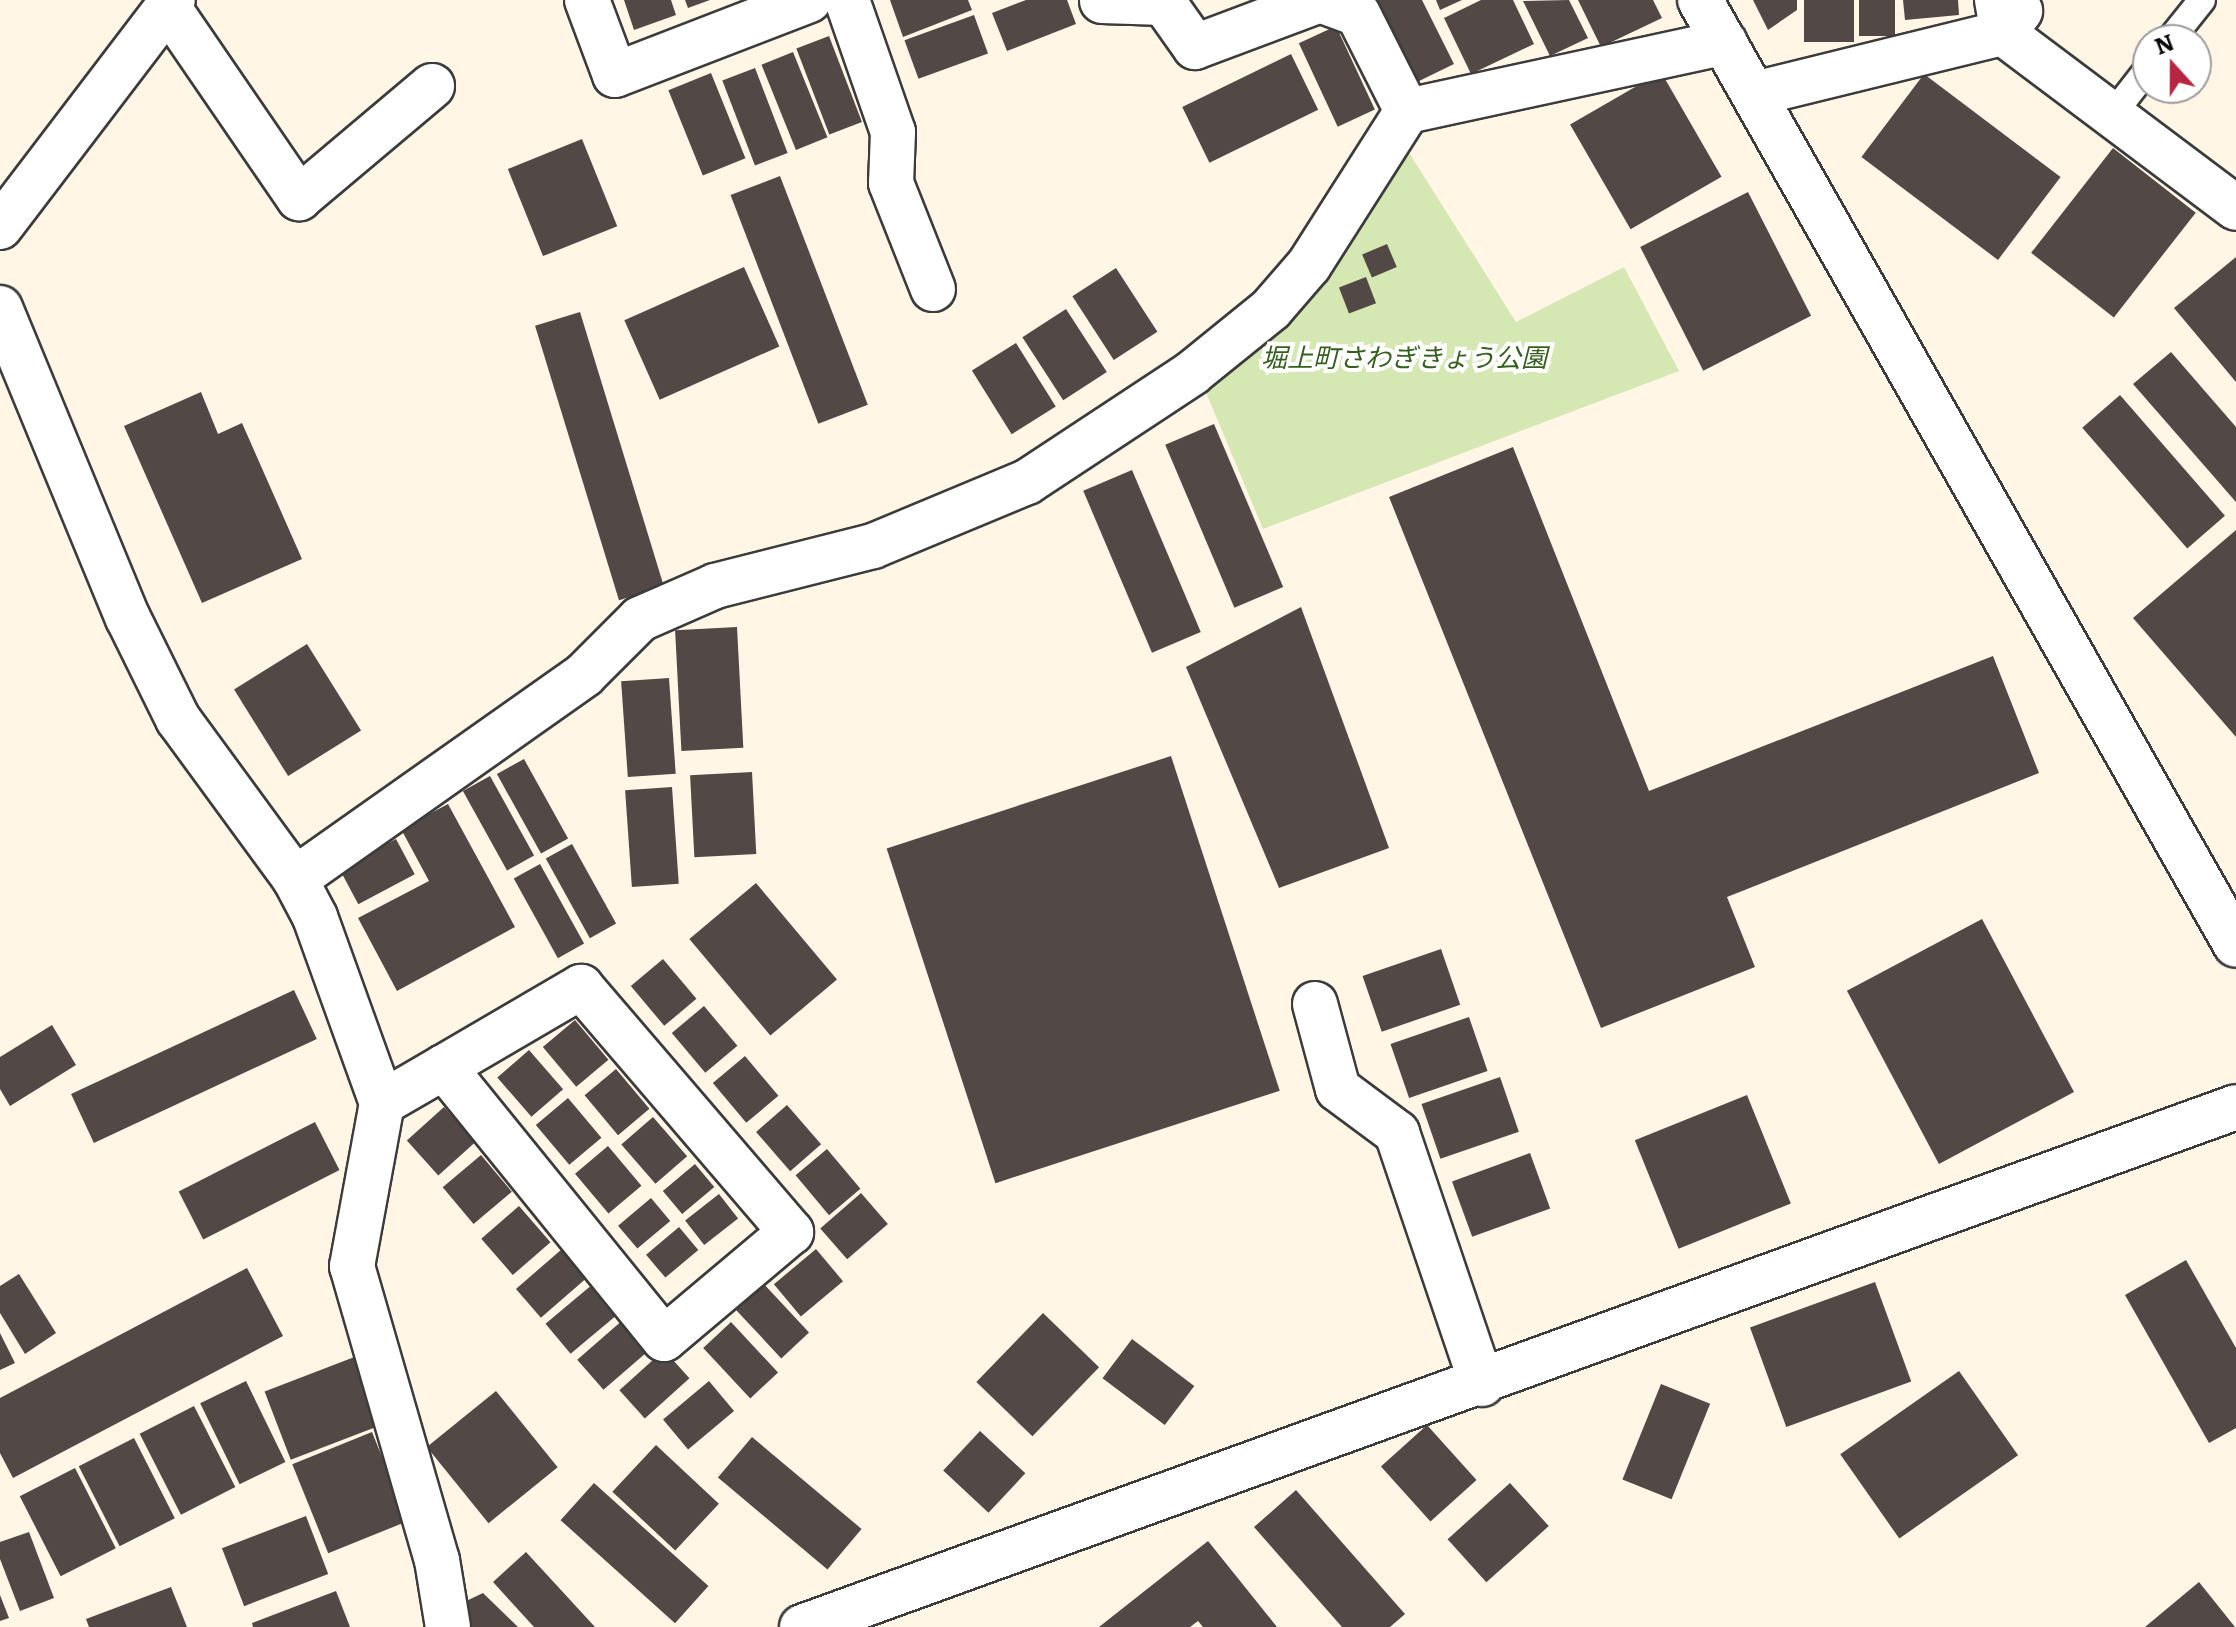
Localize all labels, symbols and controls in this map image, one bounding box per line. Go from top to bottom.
north arrow [2132,24,2212,104]
text: N [2149,24,2178,62]
park label: 堀上町さわぎきょう公園 [1261,340,1547,372]

